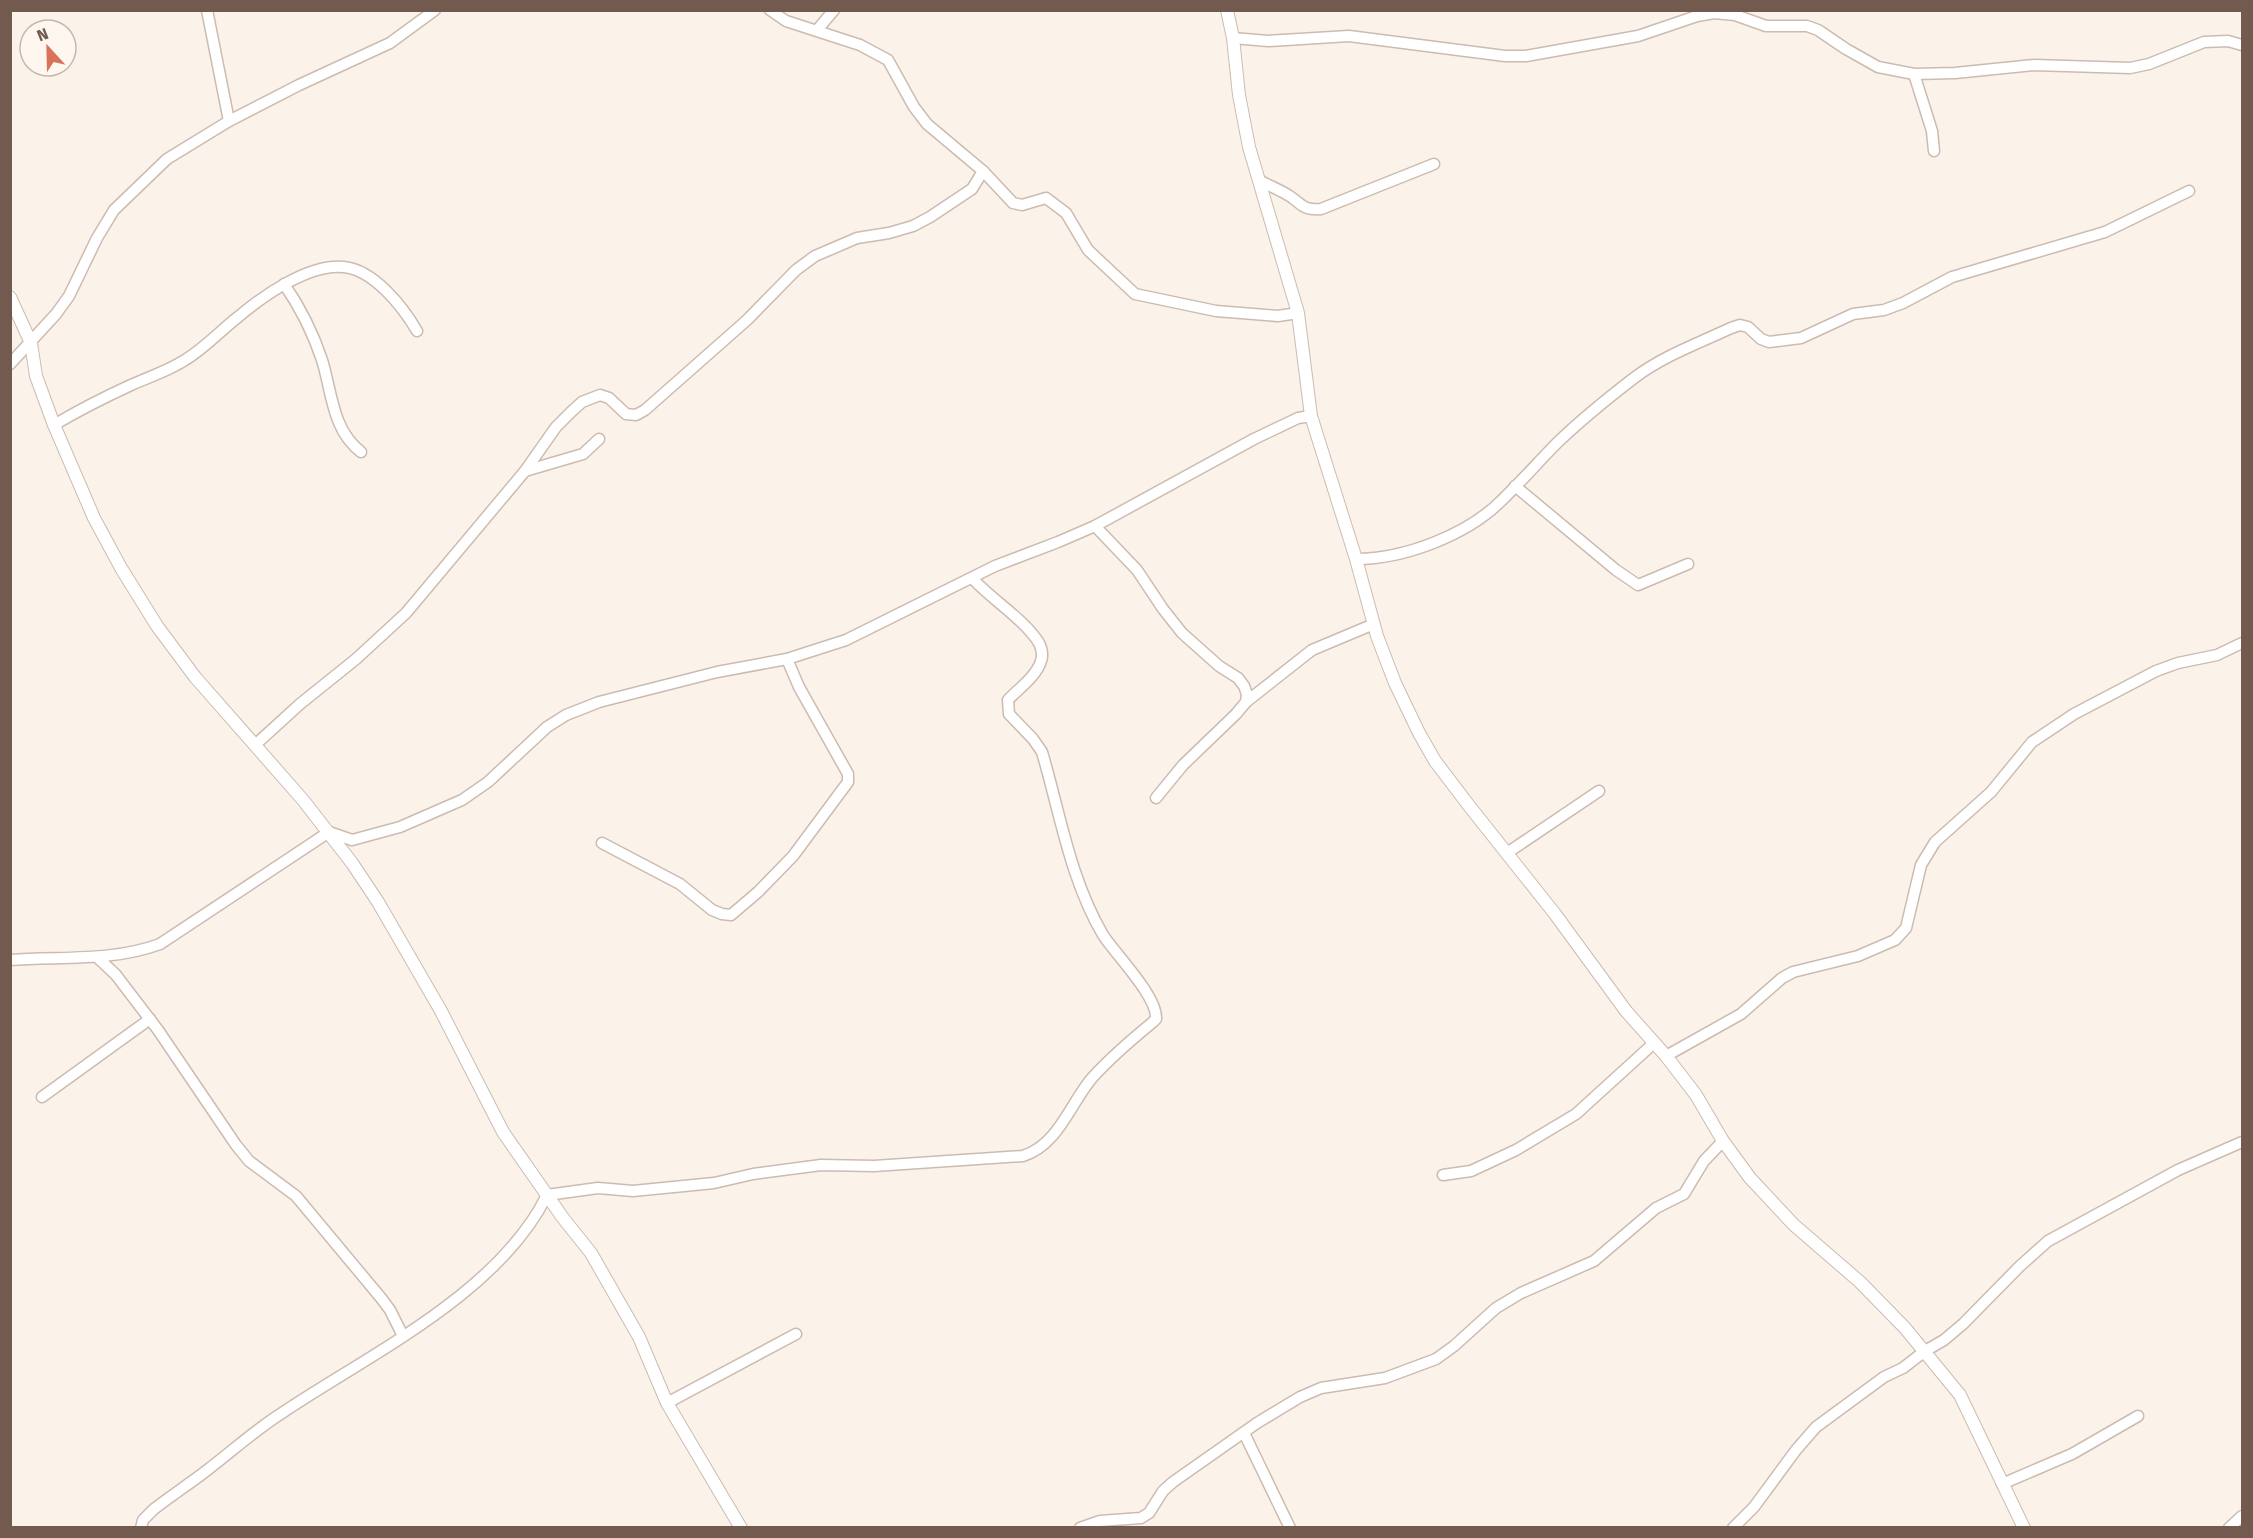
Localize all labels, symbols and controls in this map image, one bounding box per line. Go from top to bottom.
north arrow [18,18,78,78]
text: N [34,24,51,45]

